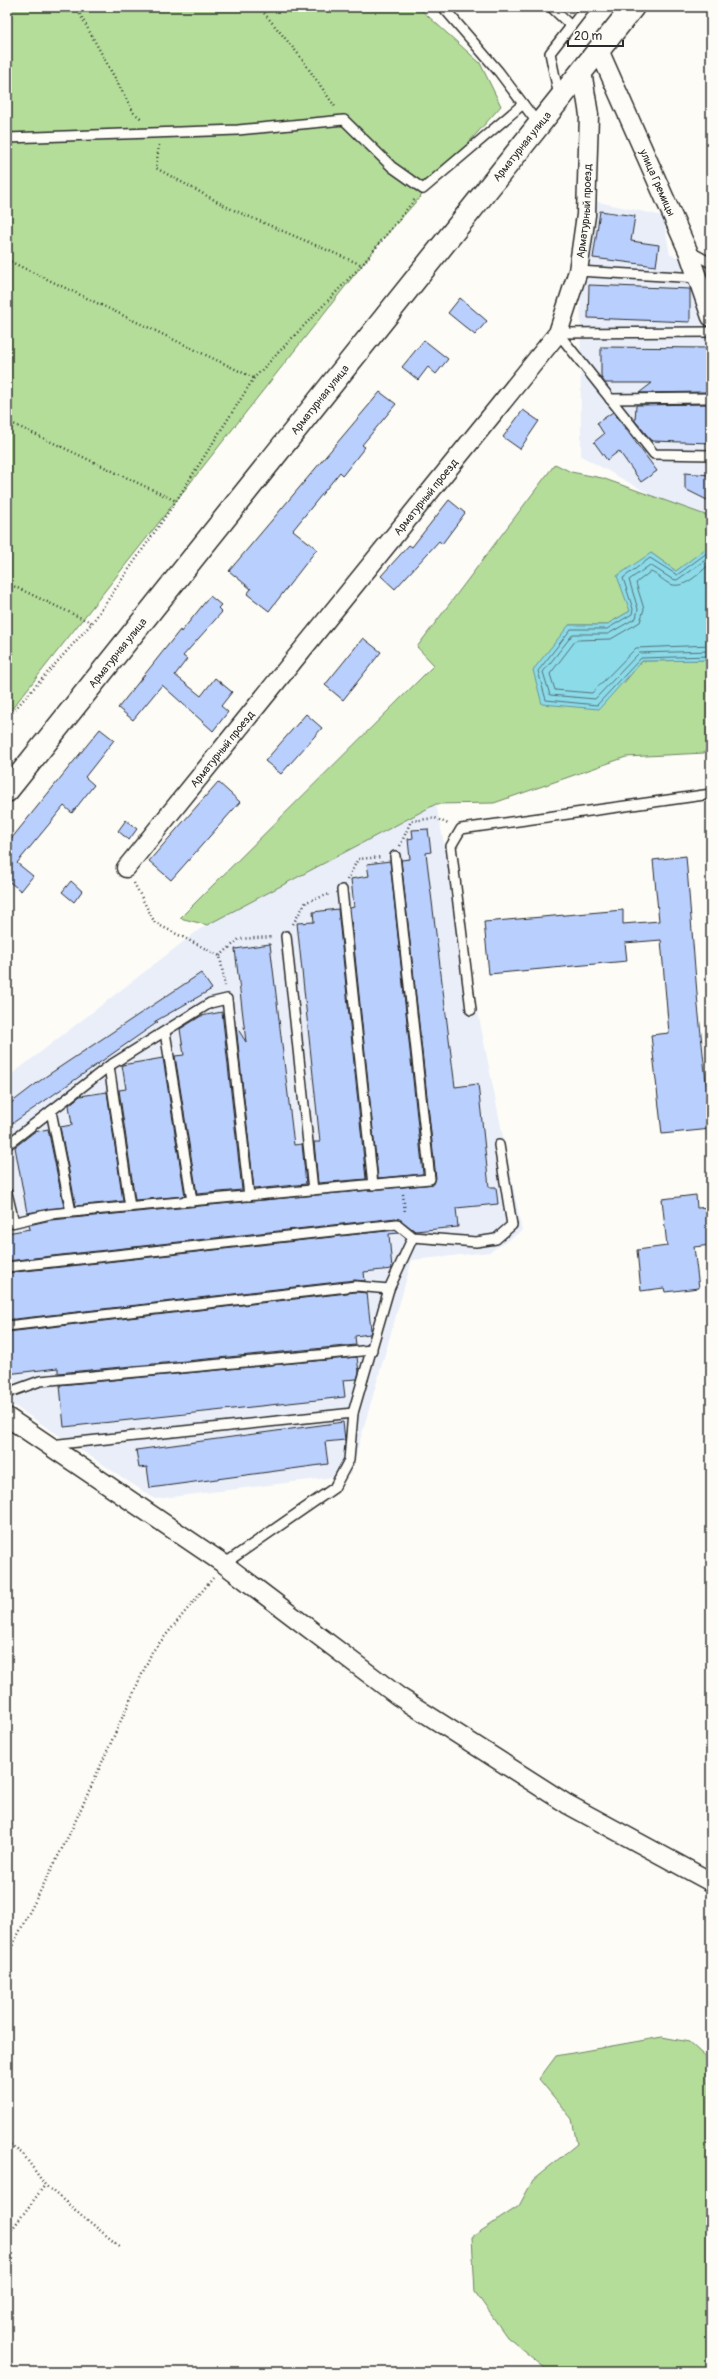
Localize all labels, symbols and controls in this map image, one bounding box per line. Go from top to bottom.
scale bar [568,22,623,48]
text: 20 m [574,29,603,44]
street label: Арматурная улица [490,109,554,184]
street label: улица Гремицы [637,146,678,218]
street label: Арматурный проезд [573,164,594,259]
street label: Арматурная улица [288,362,351,437]
street label: Арматурный проезд [391,456,461,538]
street label: Арматурная улица [86,615,149,690]
street label: Арматурный проезд [187,708,257,790]

